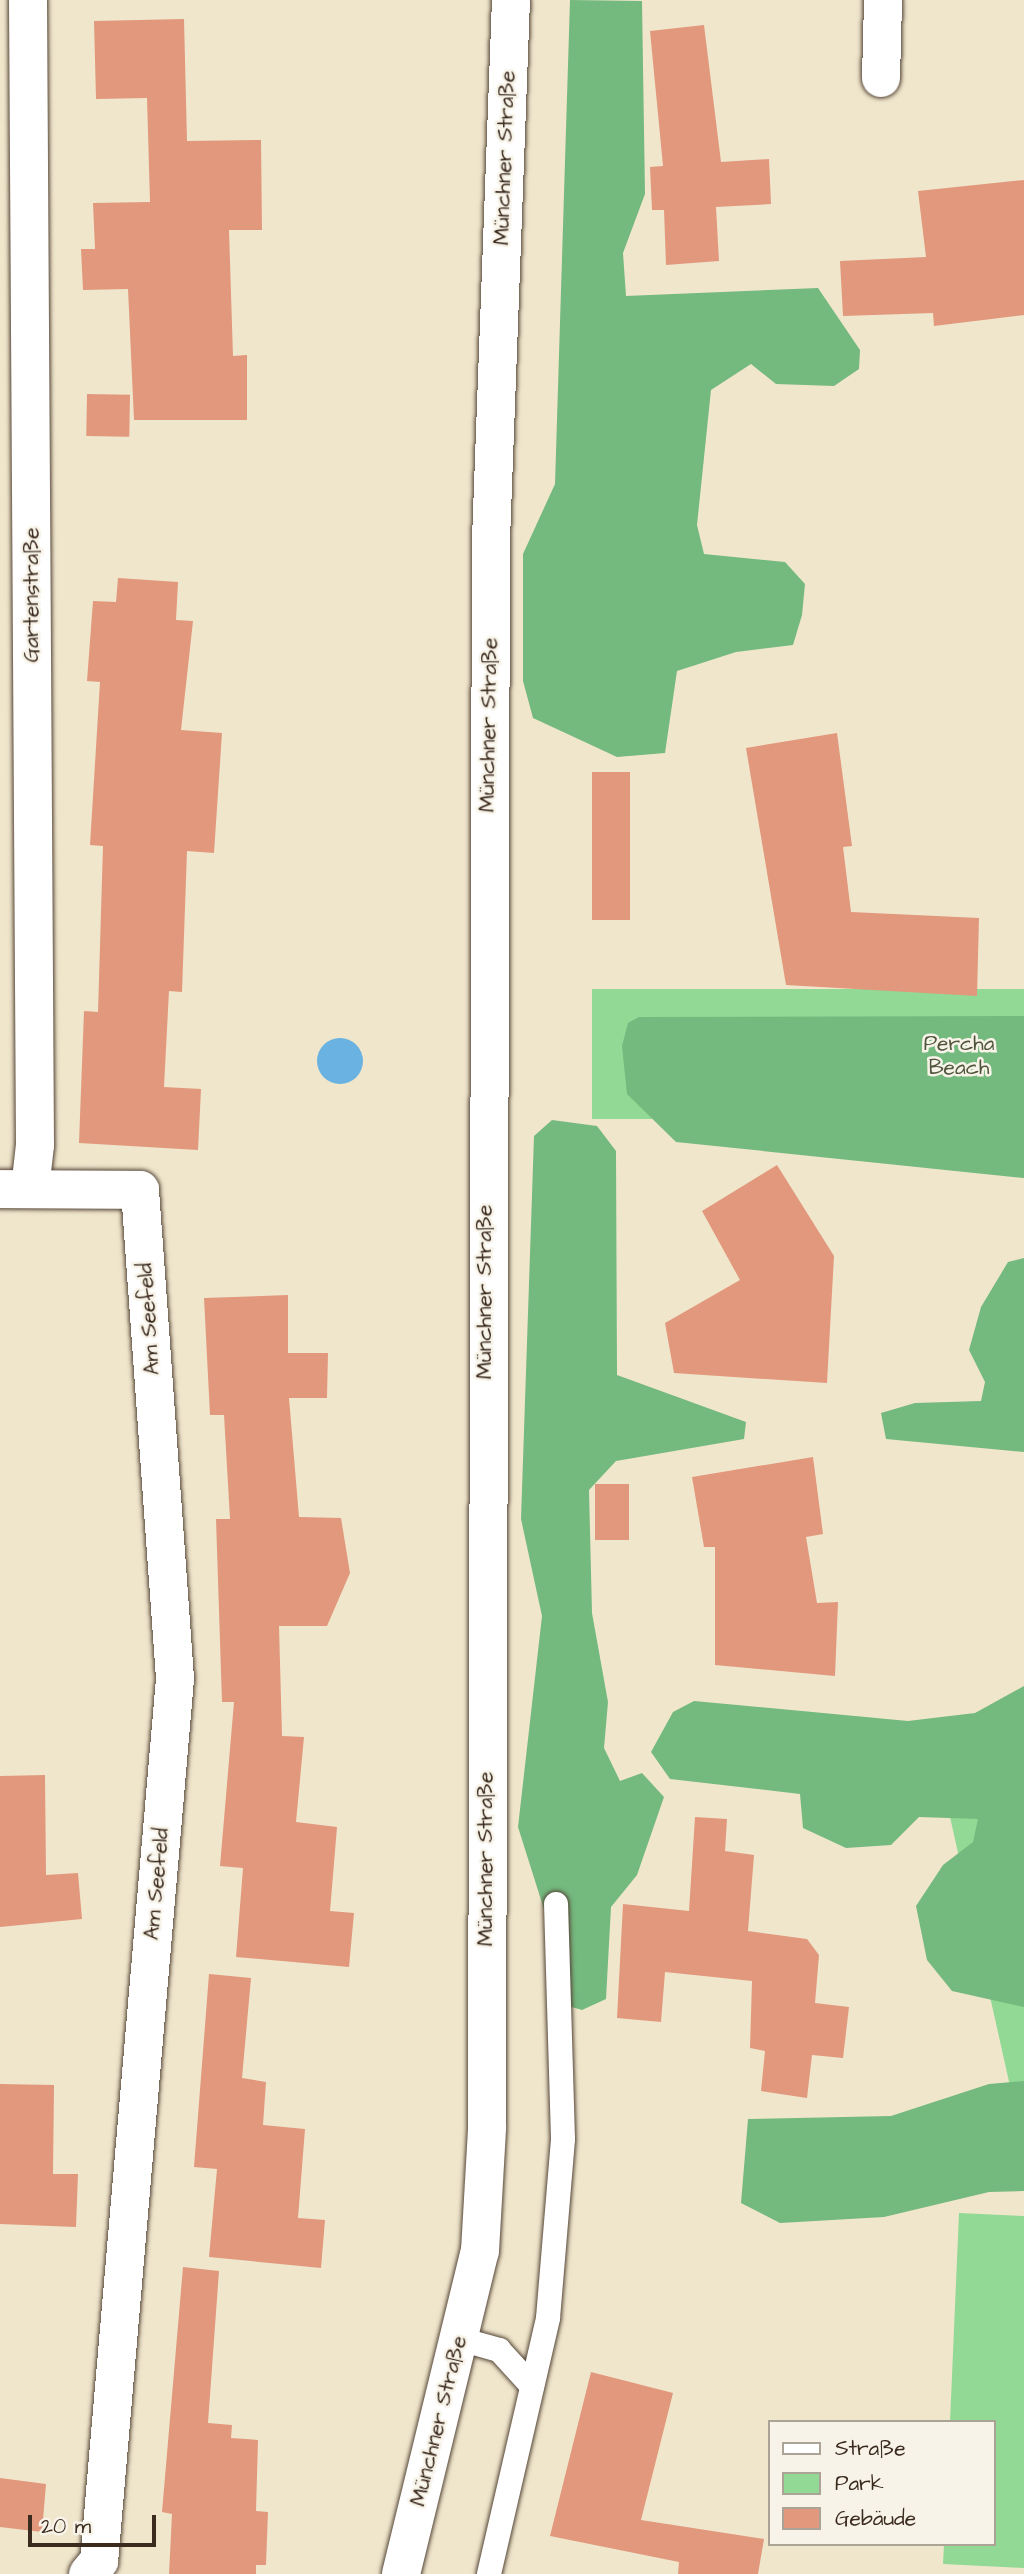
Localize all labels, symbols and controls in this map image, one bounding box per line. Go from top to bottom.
street label: Münchner Straße [489,70,521,246]
street label: Gartenstraße [19,528,45,662]
street label: Münchner Straße [475,637,503,813]
park label: Percha Beach [924,1031,994,1081]
street label: Münchner Straße [472,1205,498,1379]
street label: Am Seefeld [133,1262,165,1376]
street label: Münchner Straße [473,1772,499,1946]
street label: Am Seefeld [140,1827,174,1941]
street label: Münchner Straße [406,2333,472,2509]
legend [768,2420,996,2546]
text: Straße [835,2434,906,2463]
text: Park [835,2469,884,2498]
scale bar [32,2500,159,2544]
text: Gebäude [835,2504,916,2533]
text: 20 m [41,2512,91,2541]

